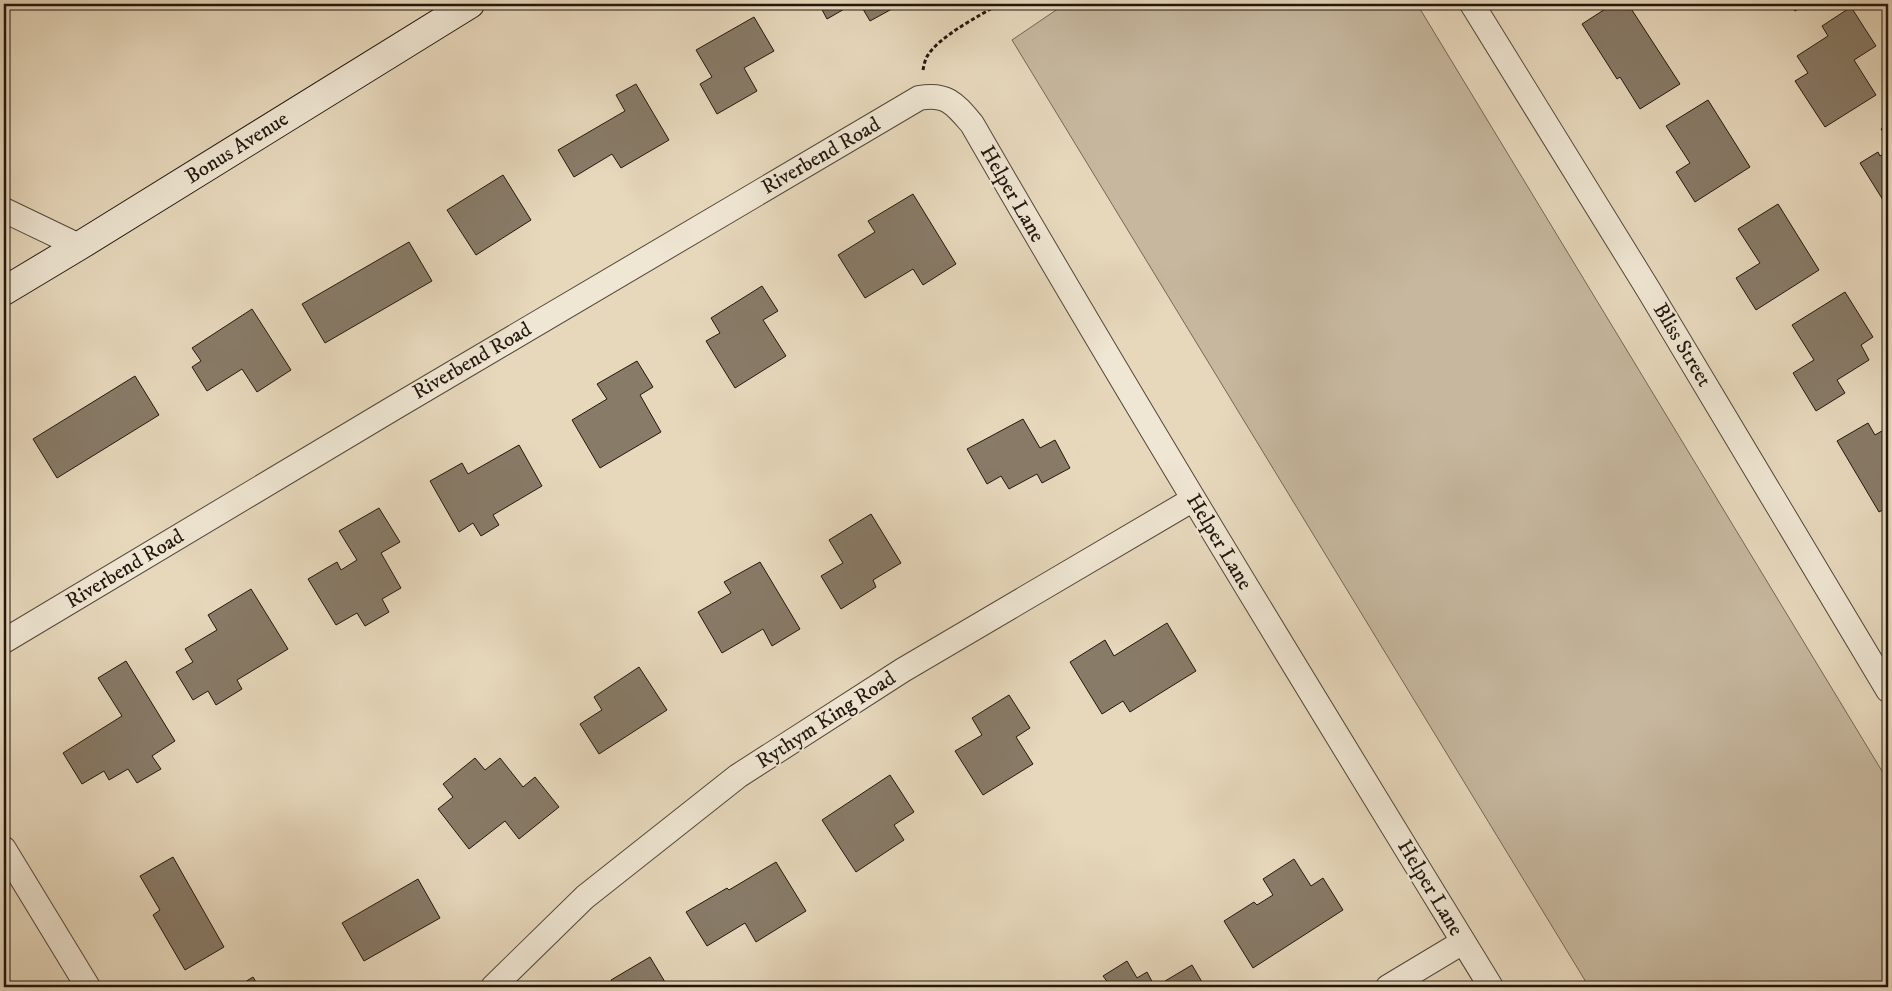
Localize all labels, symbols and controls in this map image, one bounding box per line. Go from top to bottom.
street label: Bonus Avenue [181,106,294,190]
street label: Riverbend Road [757,111,886,201]
street label: Helper Lane [974,141,1050,247]
street label: Bliss Street [1647,298,1717,392]
street label: Riverbend Road [408,316,537,406]
street label: Helper Lane [1180,489,1258,595]
street label: Riverbend Road [61,523,189,614]
street label: Rythym King Road [751,665,901,775]
street label: Helper Lane [1391,835,1469,941]

